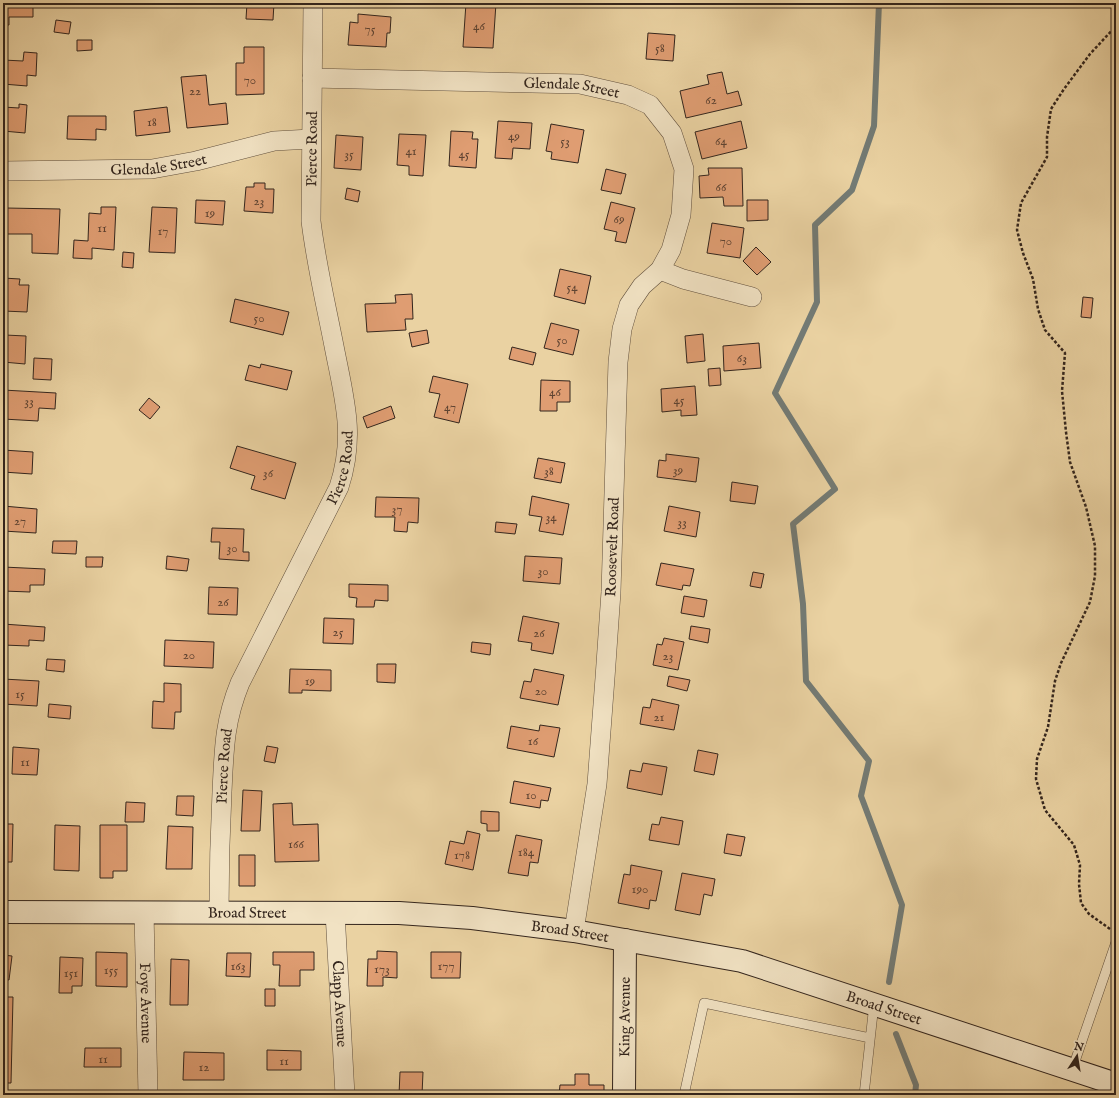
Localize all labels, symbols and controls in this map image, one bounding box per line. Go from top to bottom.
house number: 46 [473,18,485,35]
house number: 75 [365,21,376,38]
house number: 58 [655,40,665,57]
house number: 70 [244,72,256,89]
street label: Glendale Street [523,74,621,103]
house number: 22 [189,83,201,100]
house number: 62 [705,92,717,109]
street label: Pierce Road [302,110,322,187]
house number: 18 [147,114,157,131]
house number: 49 [508,128,520,145]
house number: 53 [560,133,570,150]
house number: 64 [715,133,728,150]
house number: 41 [405,143,417,160]
house number: 35 [344,146,354,163]
house number: 45 [458,146,470,163]
street label: Glendale Street [110,150,209,180]
house number: 66 [716,179,727,196]
house number: 23 [254,193,265,210]
house number: 19 [205,205,216,222]
house number: 69 [613,211,625,228]
house number: 11 [97,220,107,237]
house number: 17 [158,223,168,240]
house number: 70 [720,233,732,250]
house number: 54 [566,279,578,296]
house number: 50 [253,310,265,327]
house number: 50 [556,332,568,349]
house number: 63 [737,350,747,367]
house number: 46 [549,384,561,401]
house number: 45 [673,392,685,409]
house number: 33 [24,393,34,410]
house number: 47 [444,399,456,416]
street label: Pierce Road [323,430,358,508]
house number: 39 [673,462,684,479]
house number: 38 [544,463,554,480]
house number: 36 [263,465,274,482]
street label: Roosevelt Road [601,496,624,597]
house number: 37 [392,501,402,518]
house number: 34 [545,509,557,526]
house number: 27 [14,513,26,530]
house number: 33 [677,514,687,531]
house number: 30 [226,540,238,557]
house number: 30 [537,563,549,580]
house number: 26 [217,594,229,611]
house number: 25 [333,624,344,641]
house number: 26 [533,625,545,642]
house number: 20 [183,647,195,664]
house number: 23 [663,648,674,665]
house number: 19 [305,673,316,690]
house number: 20 [535,683,547,700]
house number: 15 [15,686,25,703]
house number: 21 [654,709,665,726]
street label: Pierce Road [212,726,237,804]
house number: 16 [528,733,539,750]
house number: 11 [20,754,30,771]
house number: 10 [525,787,537,804]
house number: 166 [288,836,304,853]
house number: 184 [518,844,535,861]
house number: 178 [454,847,470,864]
house number: 190 [632,881,648,898]
street label: Broad Street [208,904,286,923]
street label: Broad Street [530,917,610,947]
house number: 163 [230,958,246,975]
house number: 177 [437,958,455,975]
street label: Clapp Avenue [328,960,351,1048]
house number: 173 [374,961,390,978]
house number: 155 [104,962,118,979]
street label: Foye Avenue [135,962,156,1044]
house number: 151 [64,965,78,982]
street label: King Avenue [615,977,635,1057]
street label: Broad Street [843,987,924,1029]
north arrow [1057,1036,1097,1076]
text: N [1072,1039,1085,1055]
house number: 11 [98,1051,108,1068]
house number: 11 [279,1053,289,1070]
house number: 12 [199,1059,209,1076]

